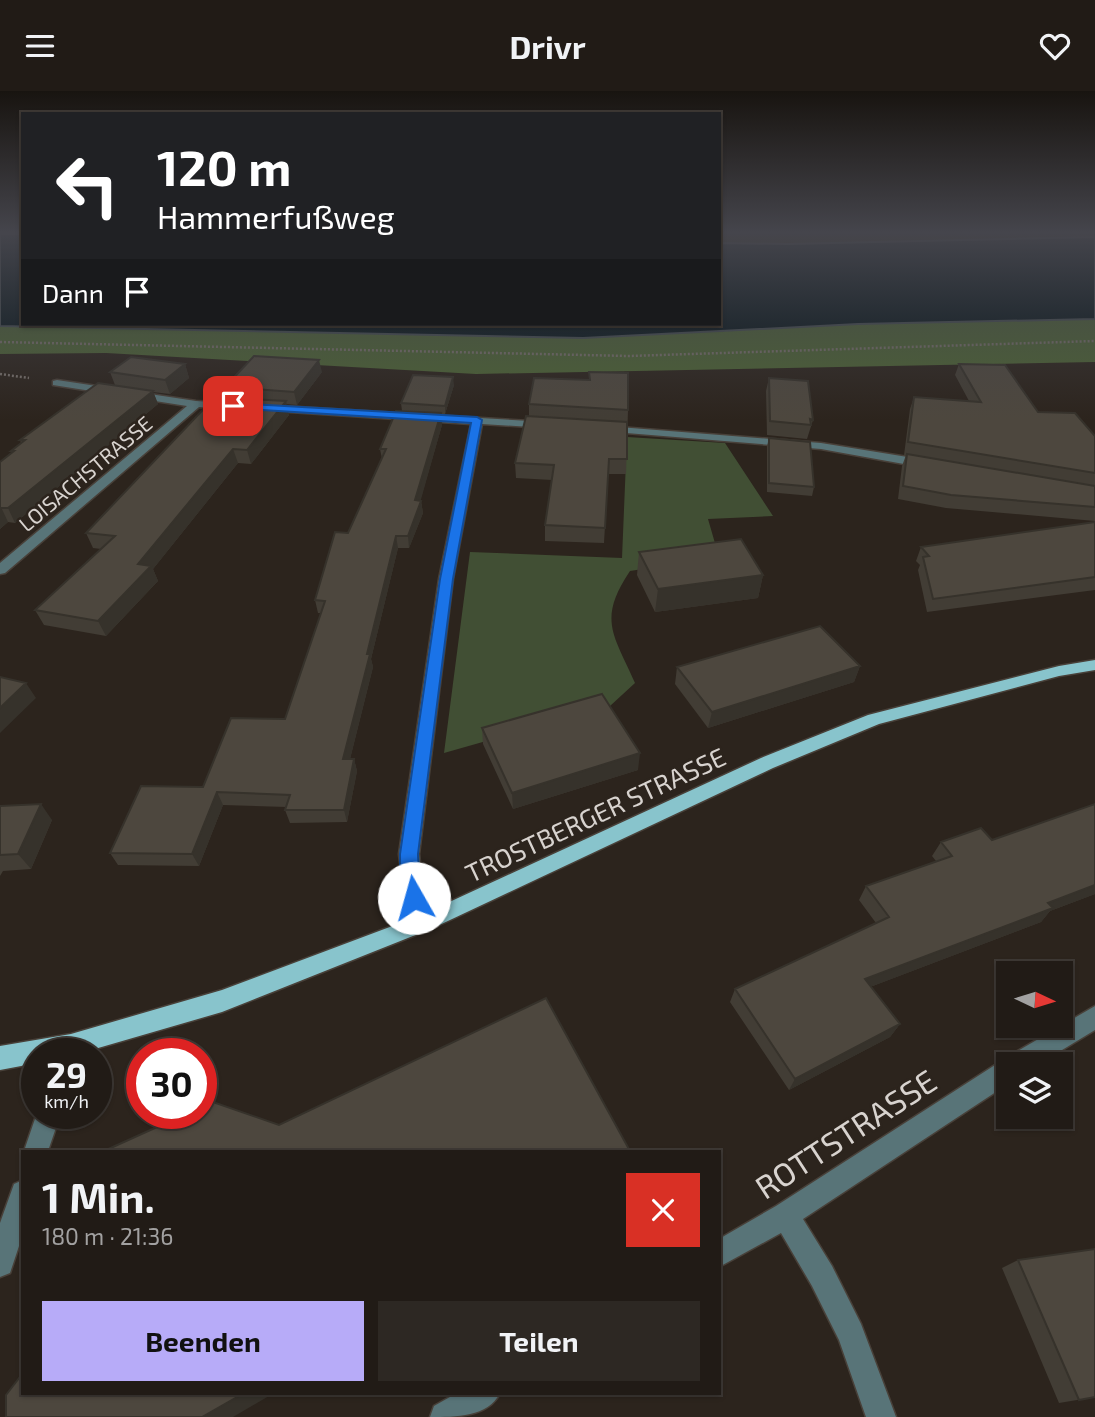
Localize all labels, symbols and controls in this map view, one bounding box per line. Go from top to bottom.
icon: menu [21,27,59,65]
text: Drivr [509,27,586,65]
icon: heart [1036,27,1074,65]
text: 120 m [157,137,291,196]
icon: left [42,140,133,231]
text: Hammerfußweg [157,197,395,235]
icon: arrive [118,273,156,311]
text: Dann [42,277,104,308]
pin [203,376,263,436]
icon: arrive [214,387,252,425]
street label: LOISACHSTRASSE [13,410,157,536]
street label: TROSTBERGER STRASSE [460,740,730,888]
position arrow [377,861,451,935]
north arrow [996,961,1073,1038]
map controls [996,961,1073,1129]
speed limit sign: 30 [126,1038,217,1129]
button: layers [996,1052,1073,1129]
text: 29 [46,1053,87,1095]
street label: ROTTSTRASSE [747,1060,943,1206]
text: km/h [44,1090,89,1112]
text: 1 Min. [42,1171,155,1221]
button: close [626,1173,700,1247]
text: 180 m · 21:36 [42,1222,173,1250]
button: Beenden [42,1301,364,1381]
button: Teilen [378,1301,700,1381]

